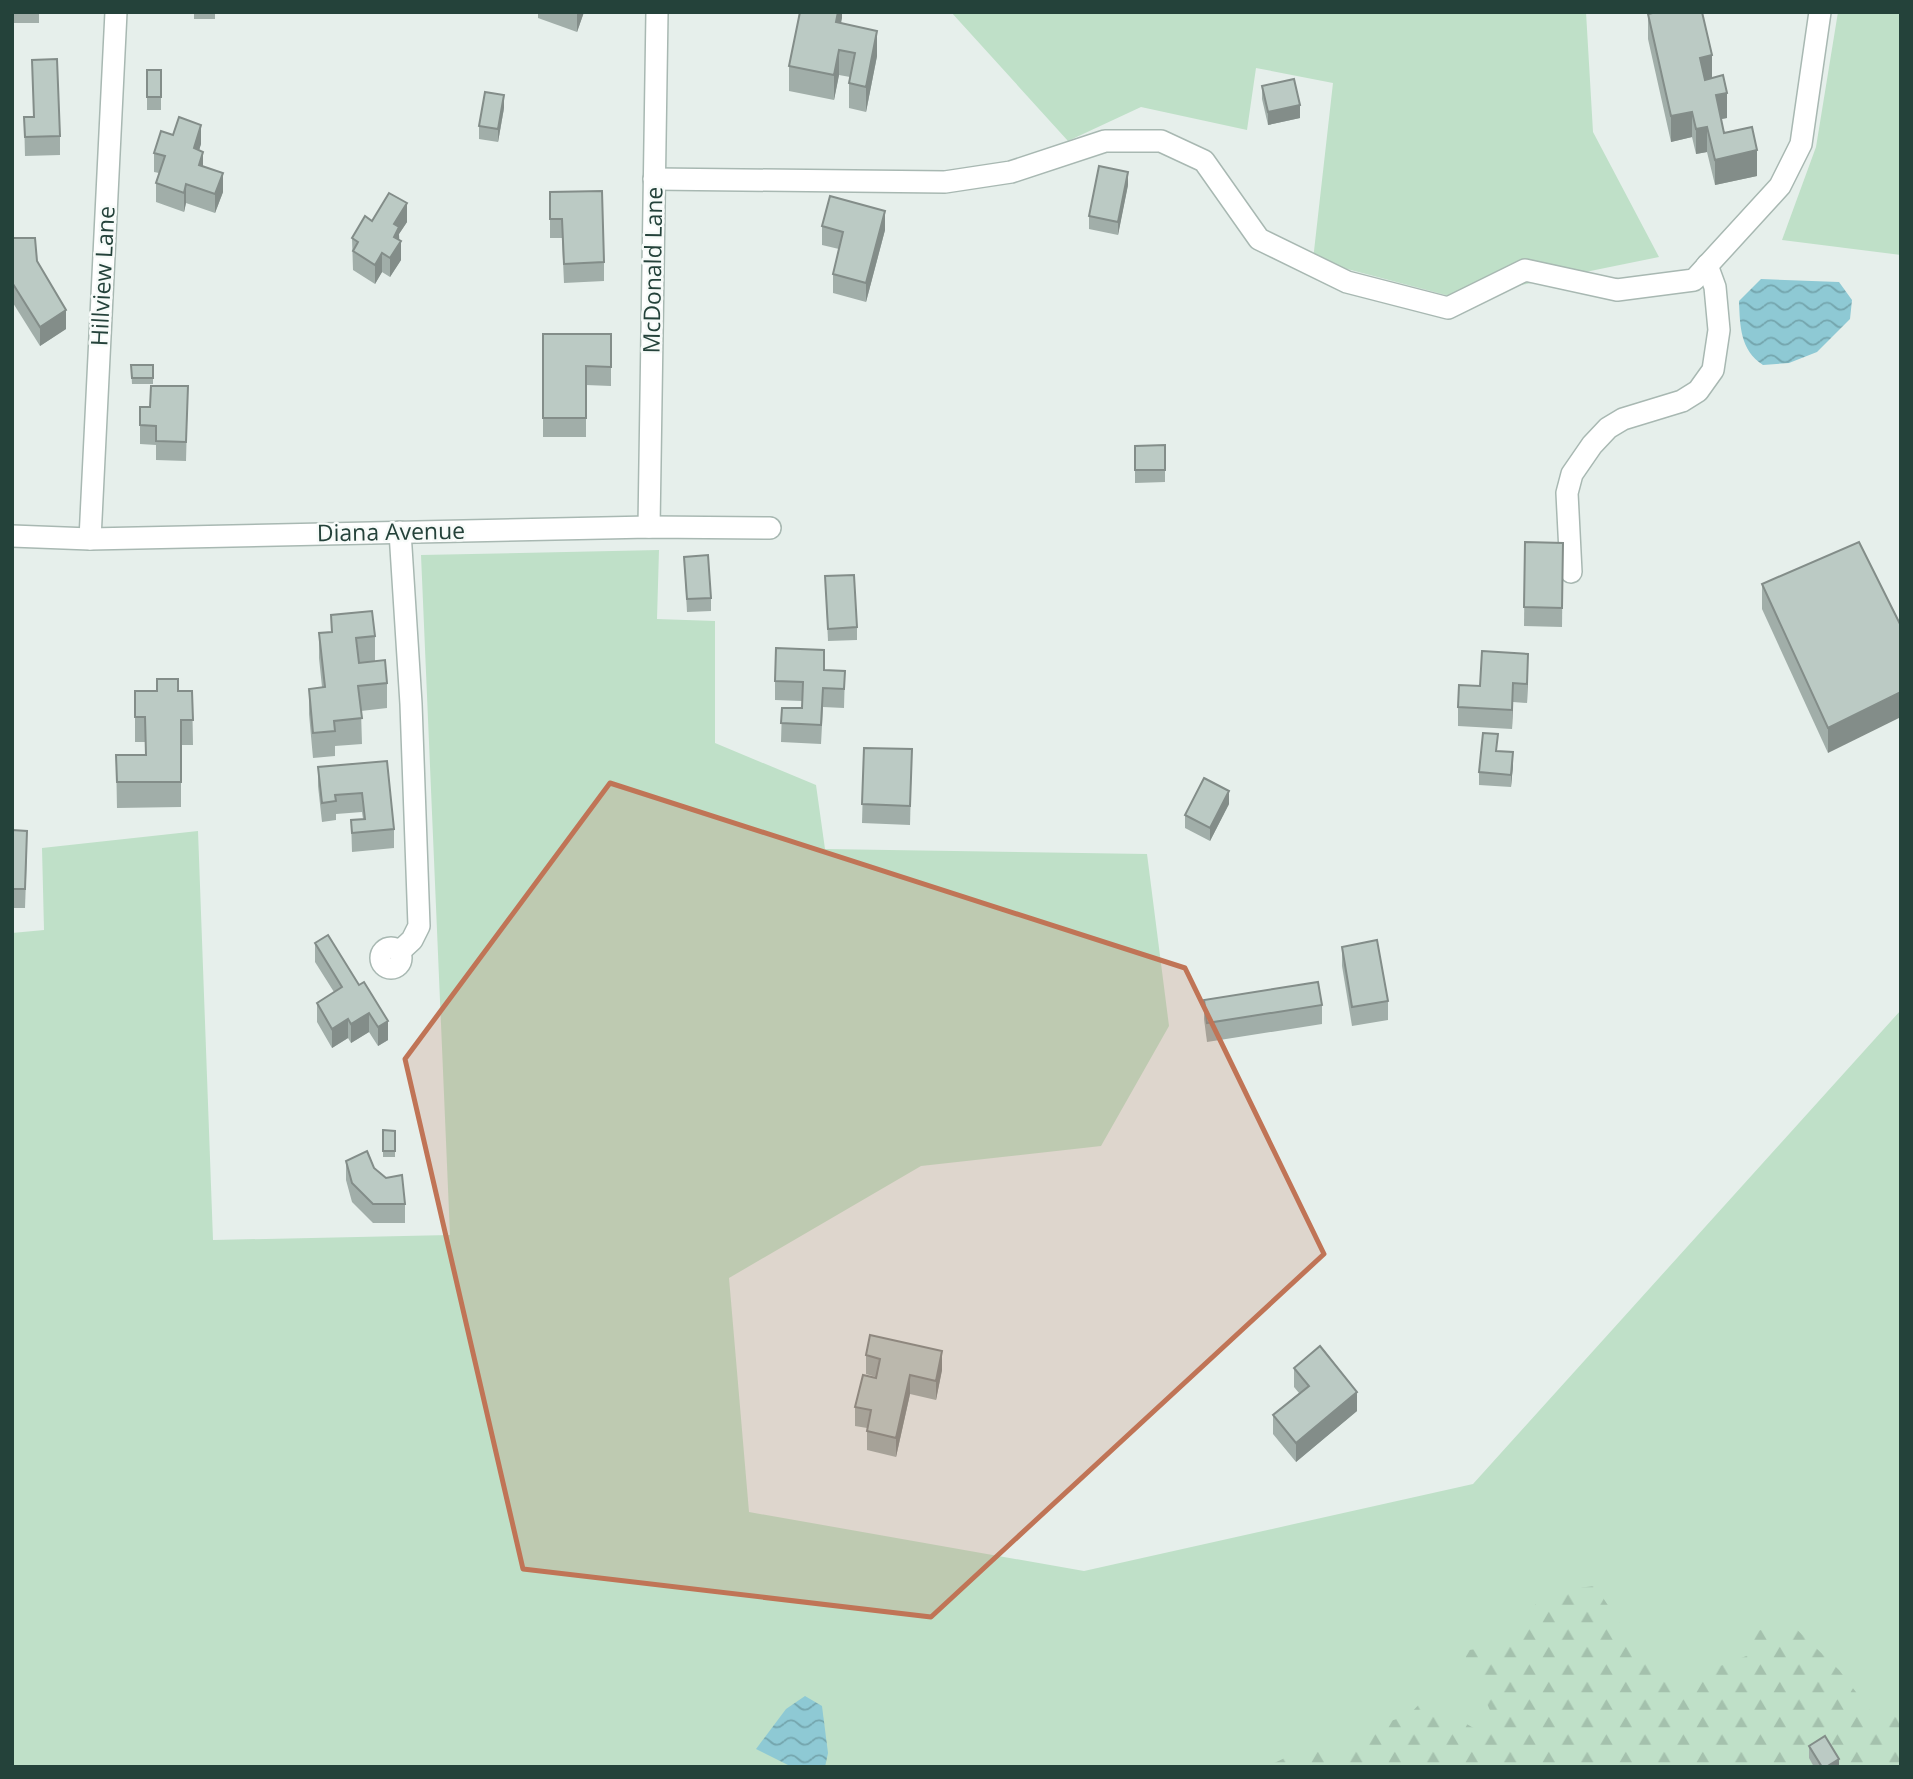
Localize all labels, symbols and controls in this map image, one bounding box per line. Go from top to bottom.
street label: McDonald Lane [635,186,669,354]
street label: Hillview Lane [82,205,122,347]
street label: Diana Avenue [317,514,465,548]

